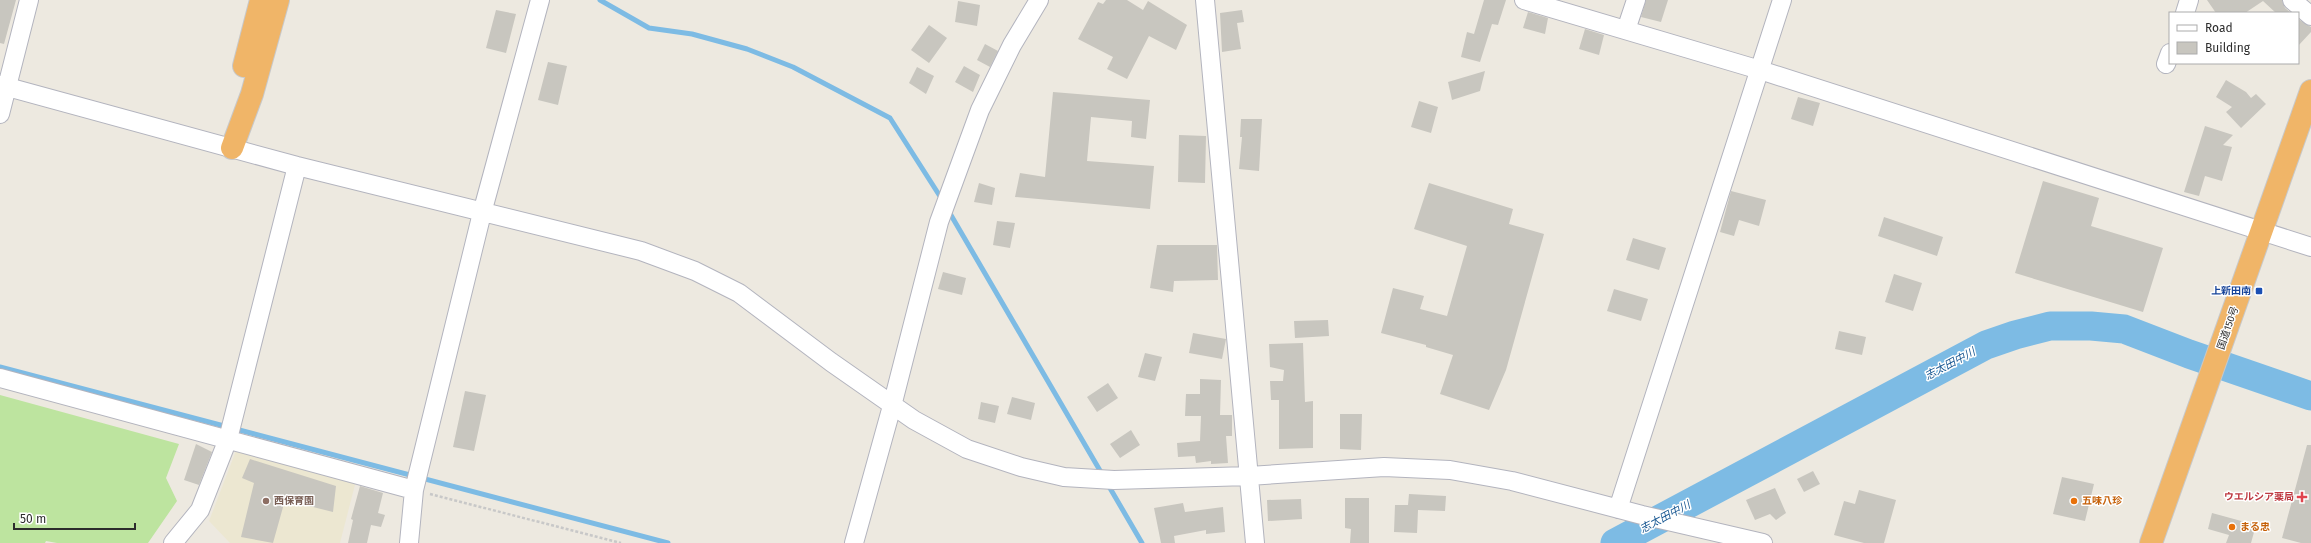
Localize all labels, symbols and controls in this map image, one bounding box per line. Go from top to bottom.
legend [2169,12,2299,64]
text: Road [2205,21,2233,35]
text: Building [2205,41,2251,55]
place label: 上新田南 [2211,285,2251,297]
marker: 上新田南 [2254,286,2264,296]
street label: 国道150号 [2215,305,2241,351]
water label: 志太田中川 [1923,345,1978,383]
place label: ウエルシア薬局 [2224,491,2294,503]
marker: ウエルシア薬局 [2297,492,2307,502]
place label: 西保育園 [274,495,314,507]
place label: 五味八珍 [2082,495,2123,507]
marker: 西保育園 [261,496,271,506]
marker: 五味八珍 [2069,496,2079,506]
water label: 志太田中川 [1638,498,1693,536]
scale bar [14,505,135,531]
text: 50 m [20,512,46,526]
place label: まる忠 [2240,521,2270,533]
marker: まる忠 [2227,522,2237,532]

